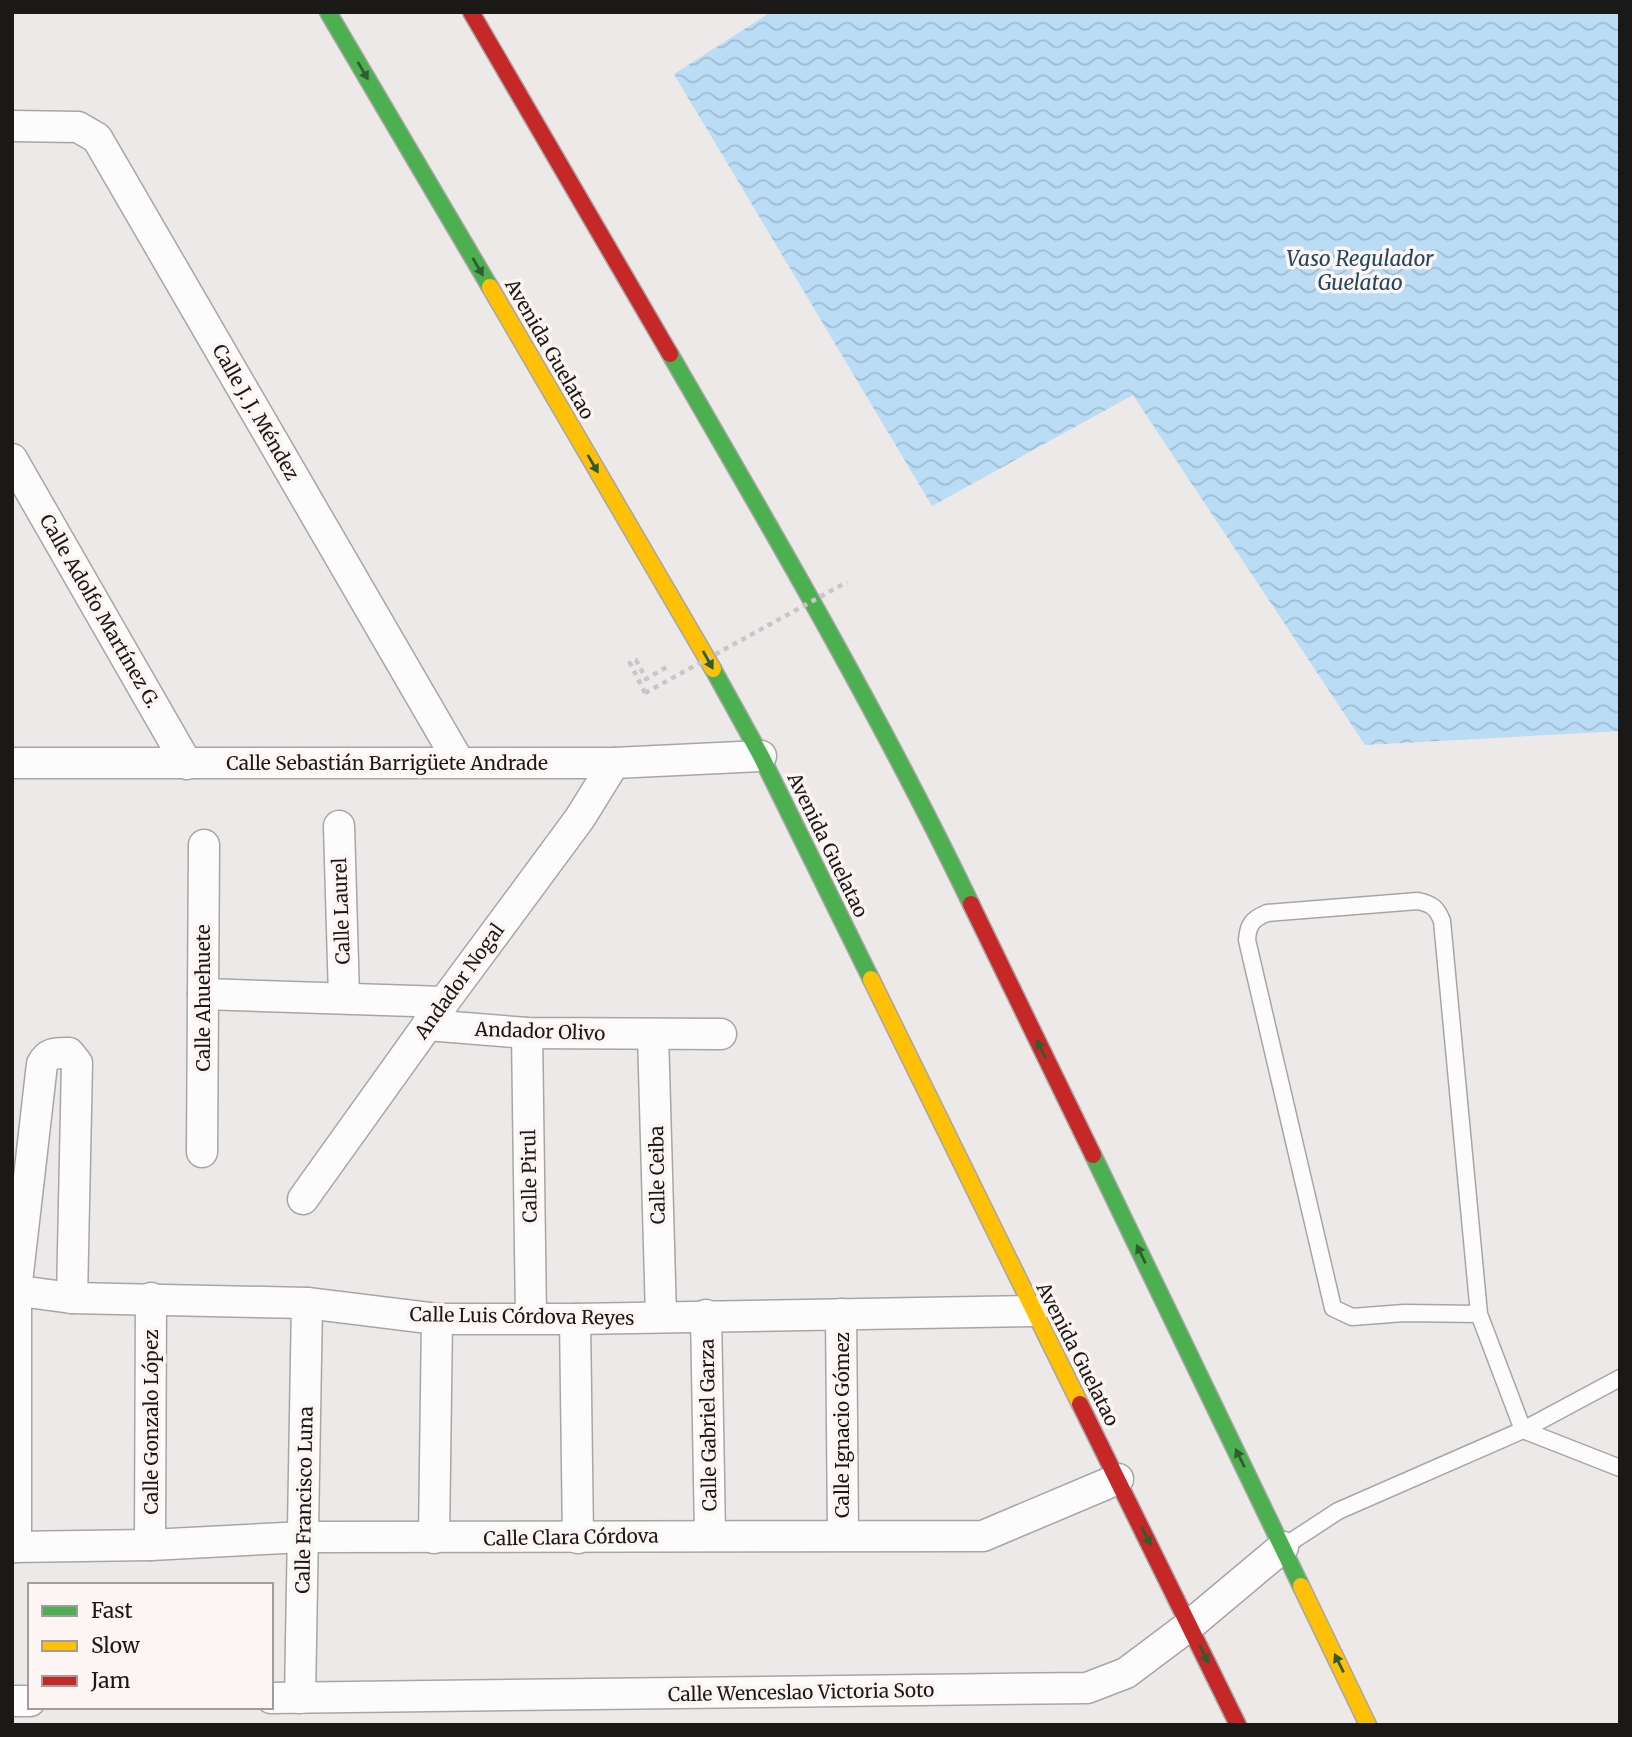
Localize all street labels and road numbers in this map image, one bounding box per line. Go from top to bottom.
street label: Avenida Guelatao [500,274,600,423]
street label: Calle J. J. Méndez [207,340,305,484]
street label: Calle Adolfo Martínez G. [35,510,165,712]
street label: Calle Sebastián Barrigüete Andrade [226,751,548,775]
street label: Avenida Guelatao [782,768,873,921]
street label: Calle Laurel [327,857,355,965]
street label: Andador Nogal [408,918,509,1044]
street label: Calle Ahuehuete [191,924,215,1072]
street label: Andador Olivo [473,1017,606,1045]
street label: Calle Ceiba [644,1125,670,1225]
street label: Calle Pirul [516,1129,542,1223]
street label: Avenida Guelatao [1031,1277,1125,1430]
street label: Calle Luis Córdova Reyes [409,1302,635,1330]
street label: Calle Gonzalo López [139,1330,163,1514]
street label: Calle Ignacio Gómez [830,1332,854,1518]
street label: Calle Gabriel Garza [694,1339,722,1511]
street label: Calle Francisco Luna [290,1406,318,1594]
street label: Calle Clara Córdova [483,1523,659,1551]
street label: Calle Wenceslao Victoria Soto [668,1678,934,1706]

